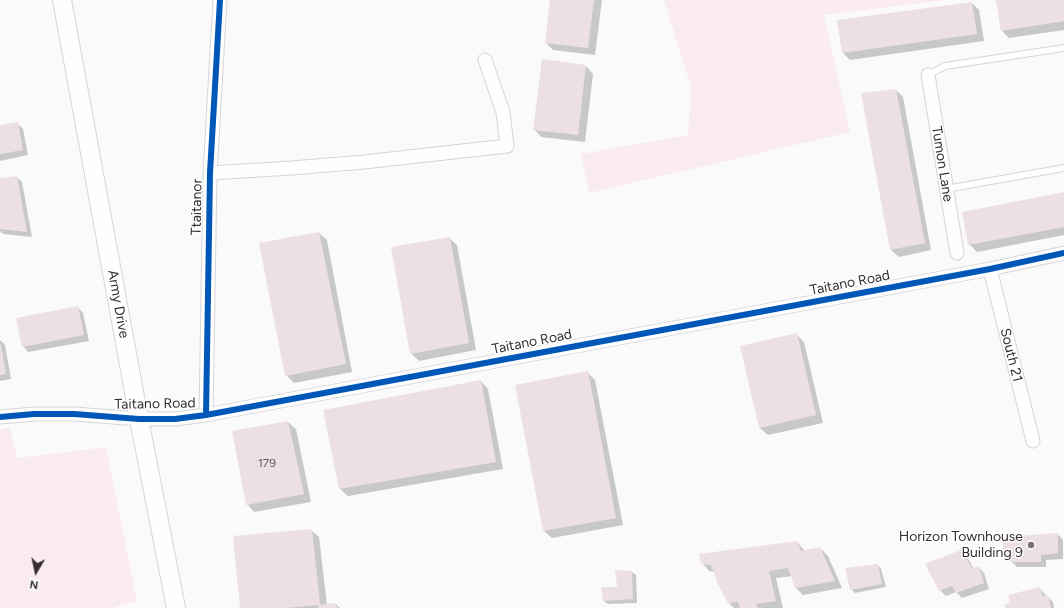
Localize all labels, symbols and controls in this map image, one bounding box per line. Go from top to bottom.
street label: Tumon Lane [928,125,956,203]
street label: Ttaitanor [188,179,206,235]
street label: Taitano Road [809,267,891,299]
street label: Army Drive [104,268,132,340]
street label: Taitano Road [491,326,573,358]
street label: South 21 [996,326,1026,384]
street label: Taitano Road [114,395,196,413]
house number: 179 [258,456,276,470]
place label: Horizon Townhouse Building 9 [899,529,1023,562]
marker: Horizon Townhouse Building 9 [1026,540,1036,550]
north arrow [16,552,56,592]
text: N [29,577,39,591]

